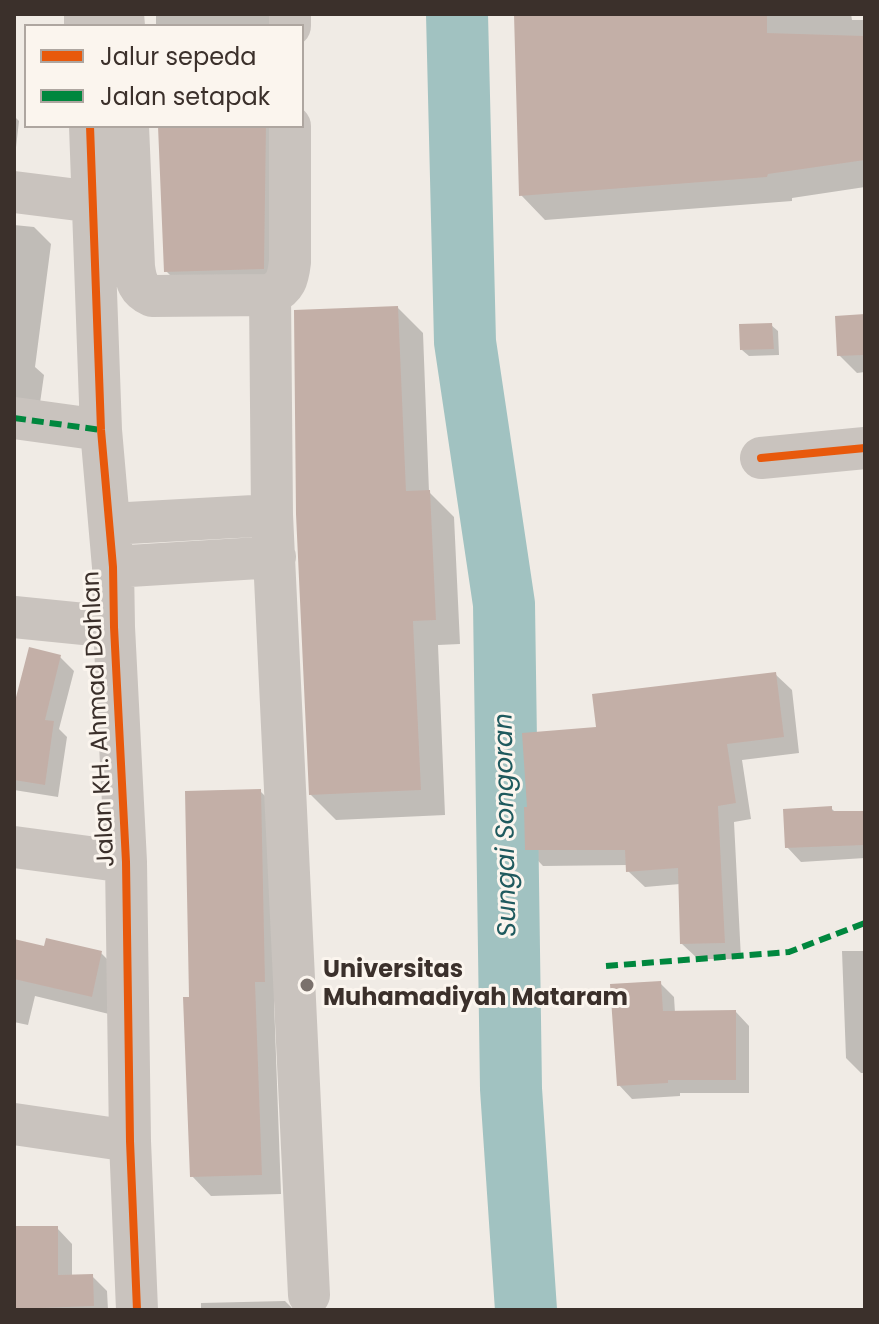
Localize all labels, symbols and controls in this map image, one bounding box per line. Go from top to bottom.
legend [24,24,304,128]
text: Jalur sepeda [100,40,257,73]
text: Jalan setapak [100,80,270,113]
street label: Jalan KH. Ahmad Dahlan [78,570,122,868]
water label: Sungai Songoran [489,713,525,937]
place label: Universitas Muhamadiyah Mataram [323,957,628,1013]
marker: Universitas Muhamadiyah Mataram [298,976,316,994]

